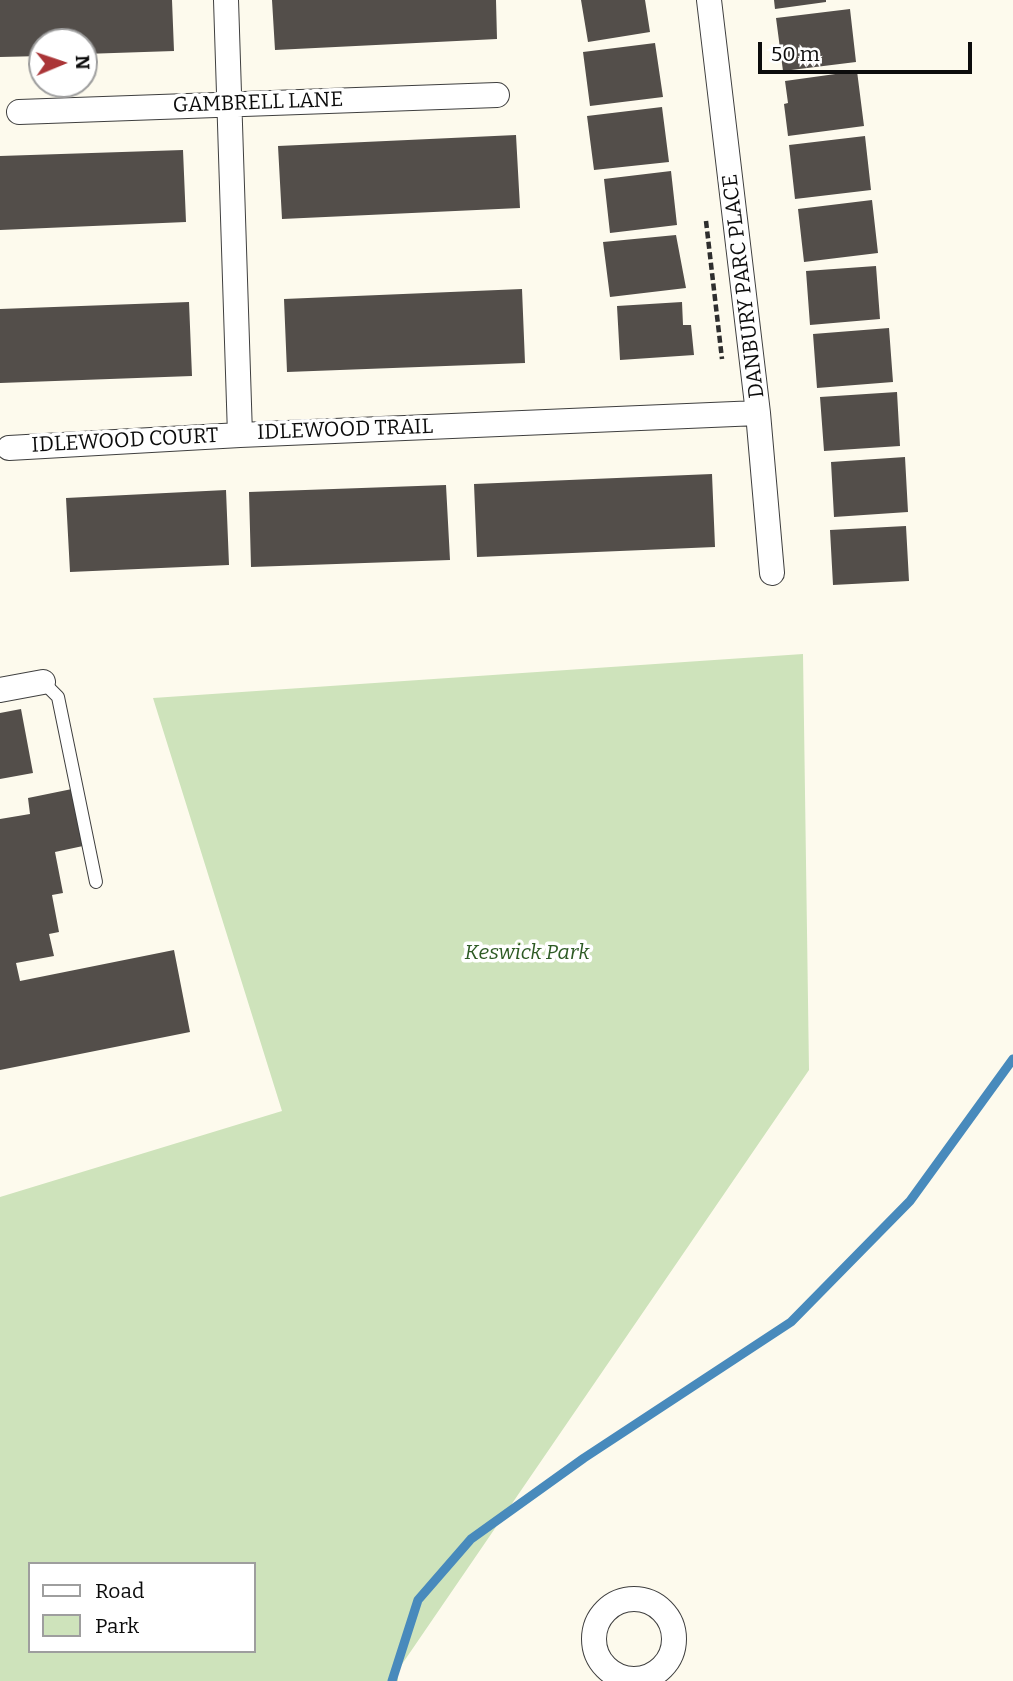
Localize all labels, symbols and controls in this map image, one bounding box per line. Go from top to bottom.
north arrow [28,28,98,98]
scale bar [761,28,974,72]
text: 50 m [771,41,820,67]
text: N [71,55,94,70]
street label: GAMBRELL LANE [172,87,344,119]
street label: DANBURY PARC PLACE [718,172,770,400]
street label: IDLEWOOD TRAIL [257,414,433,446]
street label: IDLEWOOD COURT [31,424,219,458]
park label: Keswick Park [464,940,590,966]
legend [28,1562,256,1653]
text: Road [95,1578,144,1604]
text: Park [95,1613,139,1639]

